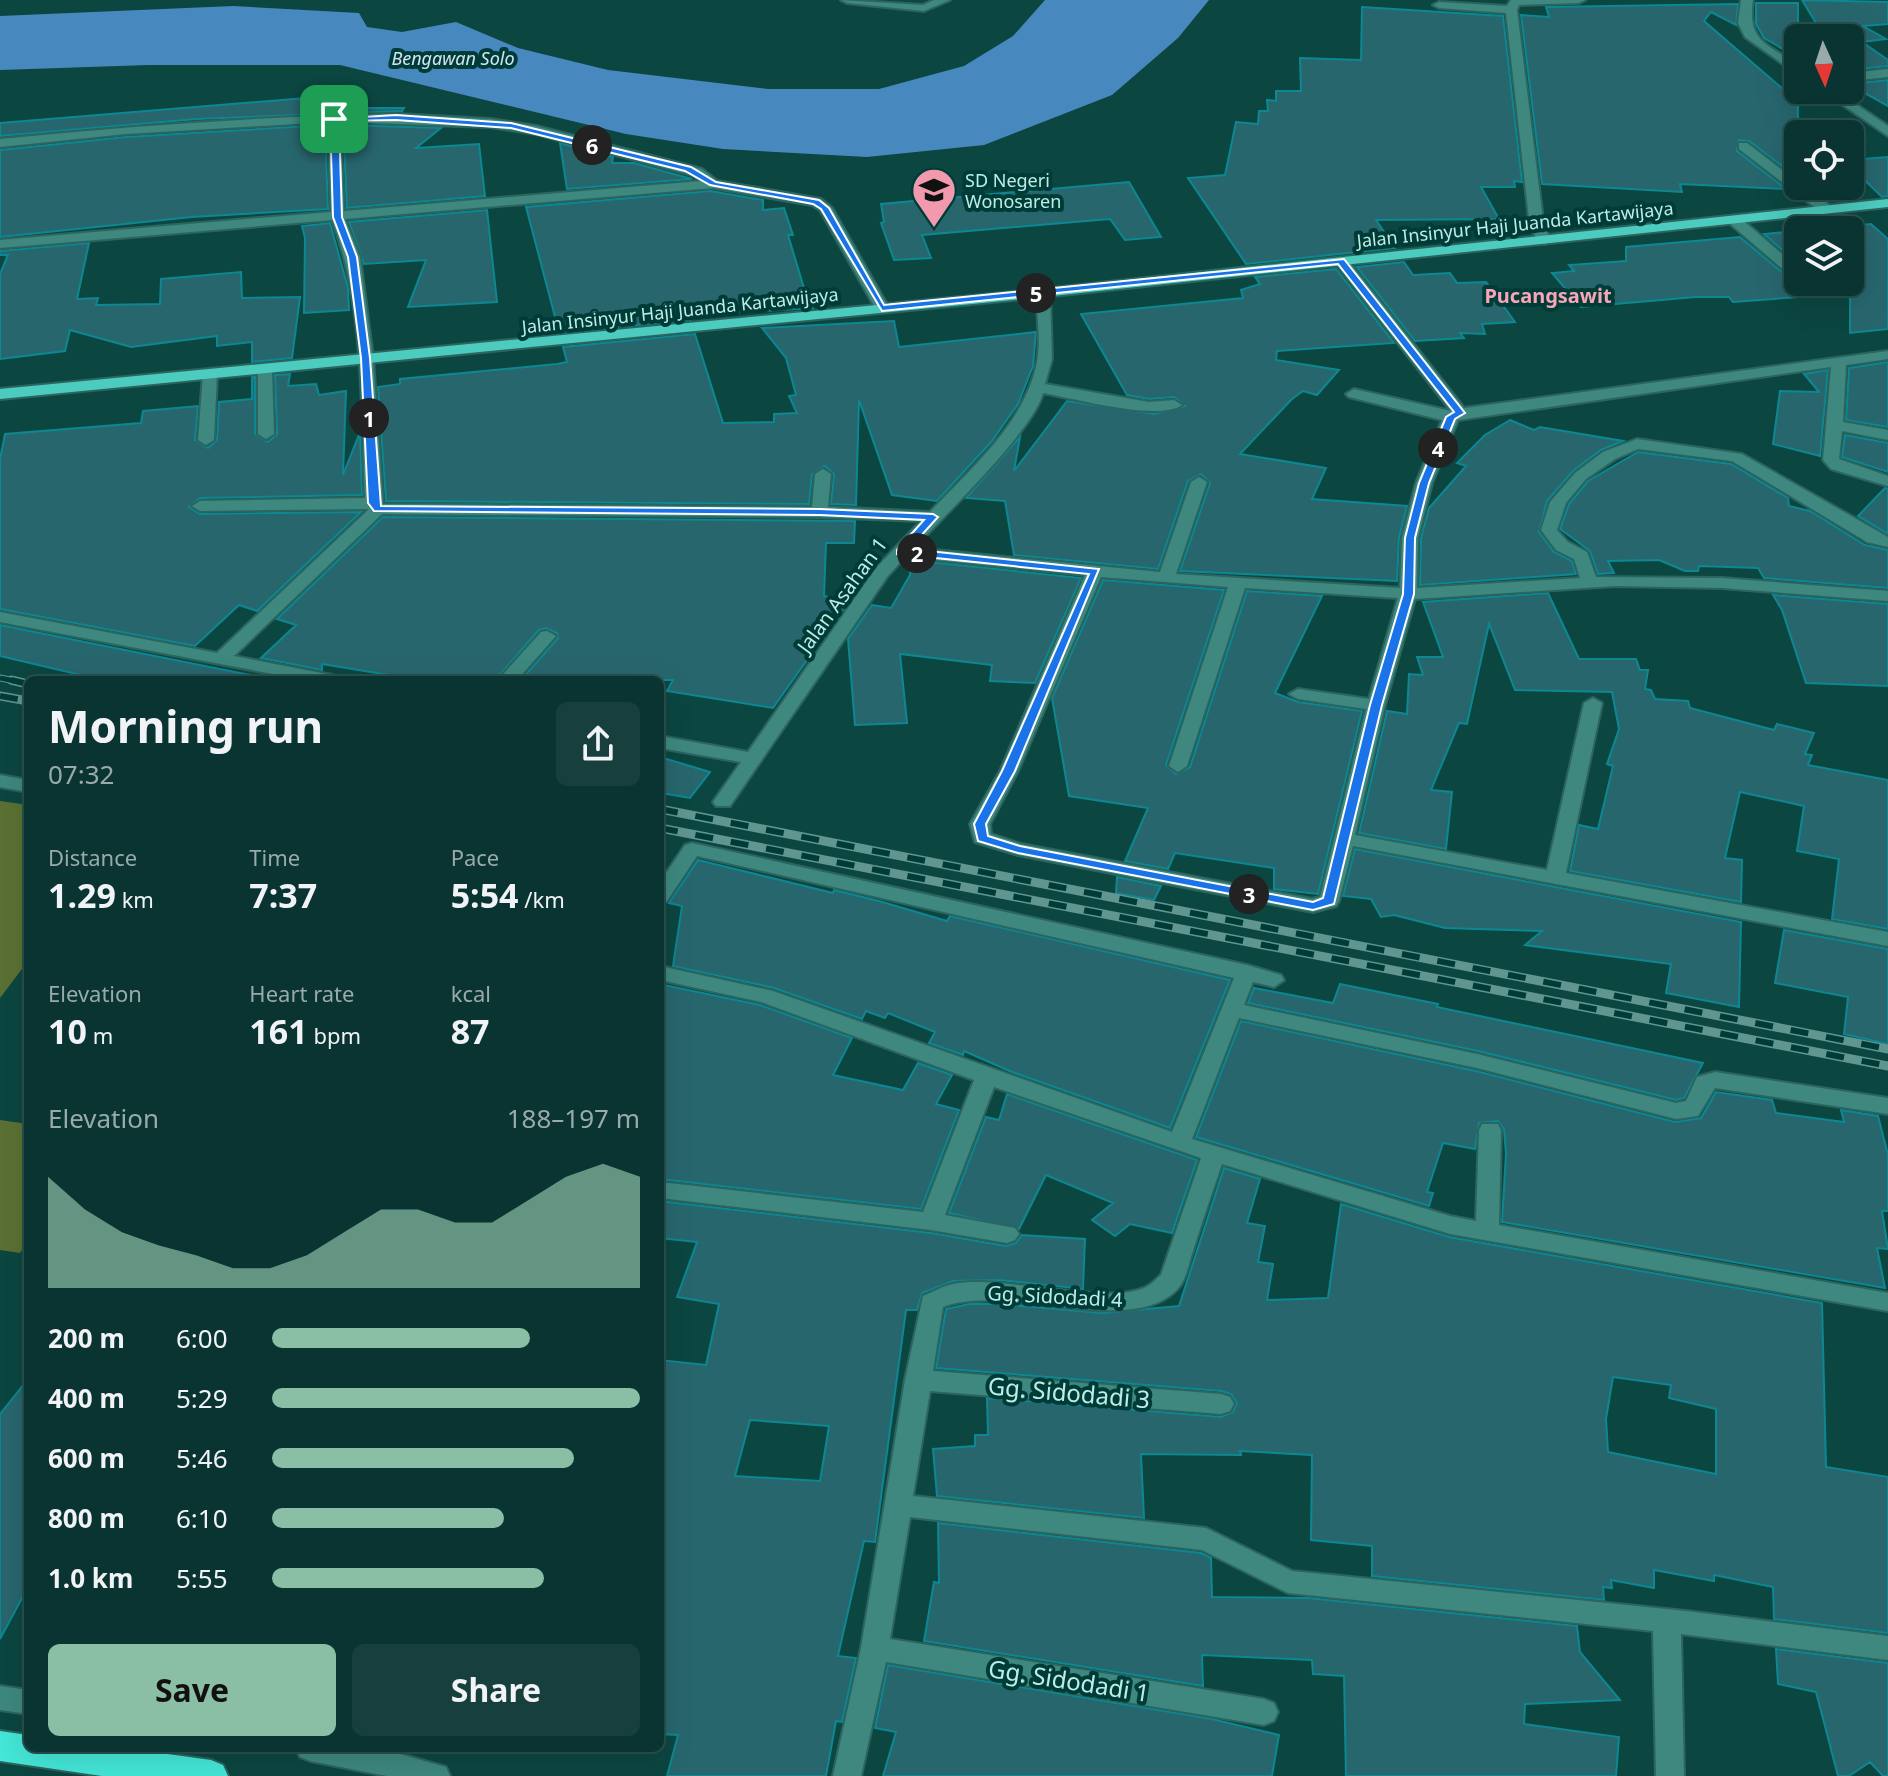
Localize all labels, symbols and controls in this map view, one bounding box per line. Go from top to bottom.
north arrow [1784,24,1864,104]
map controls [1784,24,1864,296]
water label: Bengawan Solo [391,46,515,70]
pin [300,85,368,153]
icon: arrive [312,97,356,141]
button: locate [1784,120,1864,200]
pin: 6 [572,125,612,165]
text: 6 [586,130,598,160]
school or university icon: SD Negeri Wonosaren [910,166,958,229]
place label: SD Negeri Wonosaren [965,168,1061,213]
street label: Jalan Insinyur Haji Juanda Kartawijaya [1354,195,1674,253]
button: layers [1784,216,1864,296]
pin: 5 [1016,273,1056,313]
text: 5 [1030,278,1042,308]
street label: Jalan Insinyur Haji Juanda Kartawijaya [519,281,839,339]
district label: Pucangsawit [1484,282,1612,309]
pin: 1 [349,398,389,438]
text: 1 [363,403,375,433]
pin: 4 [1418,428,1458,468]
text: 4 [1432,433,1444,463]
street label: Jalan Asahan 1 [790,532,893,660]
pin: 2 [897,533,937,573]
text: 2 [911,538,923,568]
text: Morning run [48,696,323,756]
button: share [556,702,640,786]
text: 07:32 [48,756,114,792]
text: Distance [48,842,137,872]
text: Time [249,842,300,872]
text: Pace [451,842,499,872]
text: 1.29 [48,872,116,918]
text: 7:37 [249,872,317,918]
text: 5:54 [451,872,519,918]
pin: 3 [1229,874,1269,914]
text: 3 [1243,879,1255,909]
text: km [116,884,154,914]
text: /km [519,884,565,914]
text: Elevation [48,978,142,1008]
text: Heart rate [249,978,354,1008]
text: kcal [451,978,491,1008]
text: 10 [48,1008,87,1054]
text: 161 [249,1008,308,1054]
text: 87 [451,1008,490,1054]
text: m [87,1020,113,1050]
text: bpm [308,1020,361,1050]
text: Elevation [48,1100,159,1136]
text: 188–197 m [507,1100,640,1136]
street label: Gg. Sidodadi 4 [987,1279,1124,1313]
text: 200 m [48,1320,125,1356]
text: 6:00 [176,1320,228,1356]
street label: Gg. Sidodadi 3 [987,1368,1151,1416]
text: 400 m [48,1380,125,1416]
text: 5:29 [176,1380,228,1416]
text: 600 m [48,1440,125,1476]
text: 5:46 [176,1440,228,1476]
text: 800 m [48,1500,125,1536]
text: 6:10 [176,1500,228,1536]
text: 1.0 km [48,1560,133,1596]
text: 5:55 [176,1560,228,1596]
button: Save [48,1644,336,1736]
button: Share [352,1644,640,1736]
street label: Gg. Sidodadi 1 [986,1651,1152,1709]

